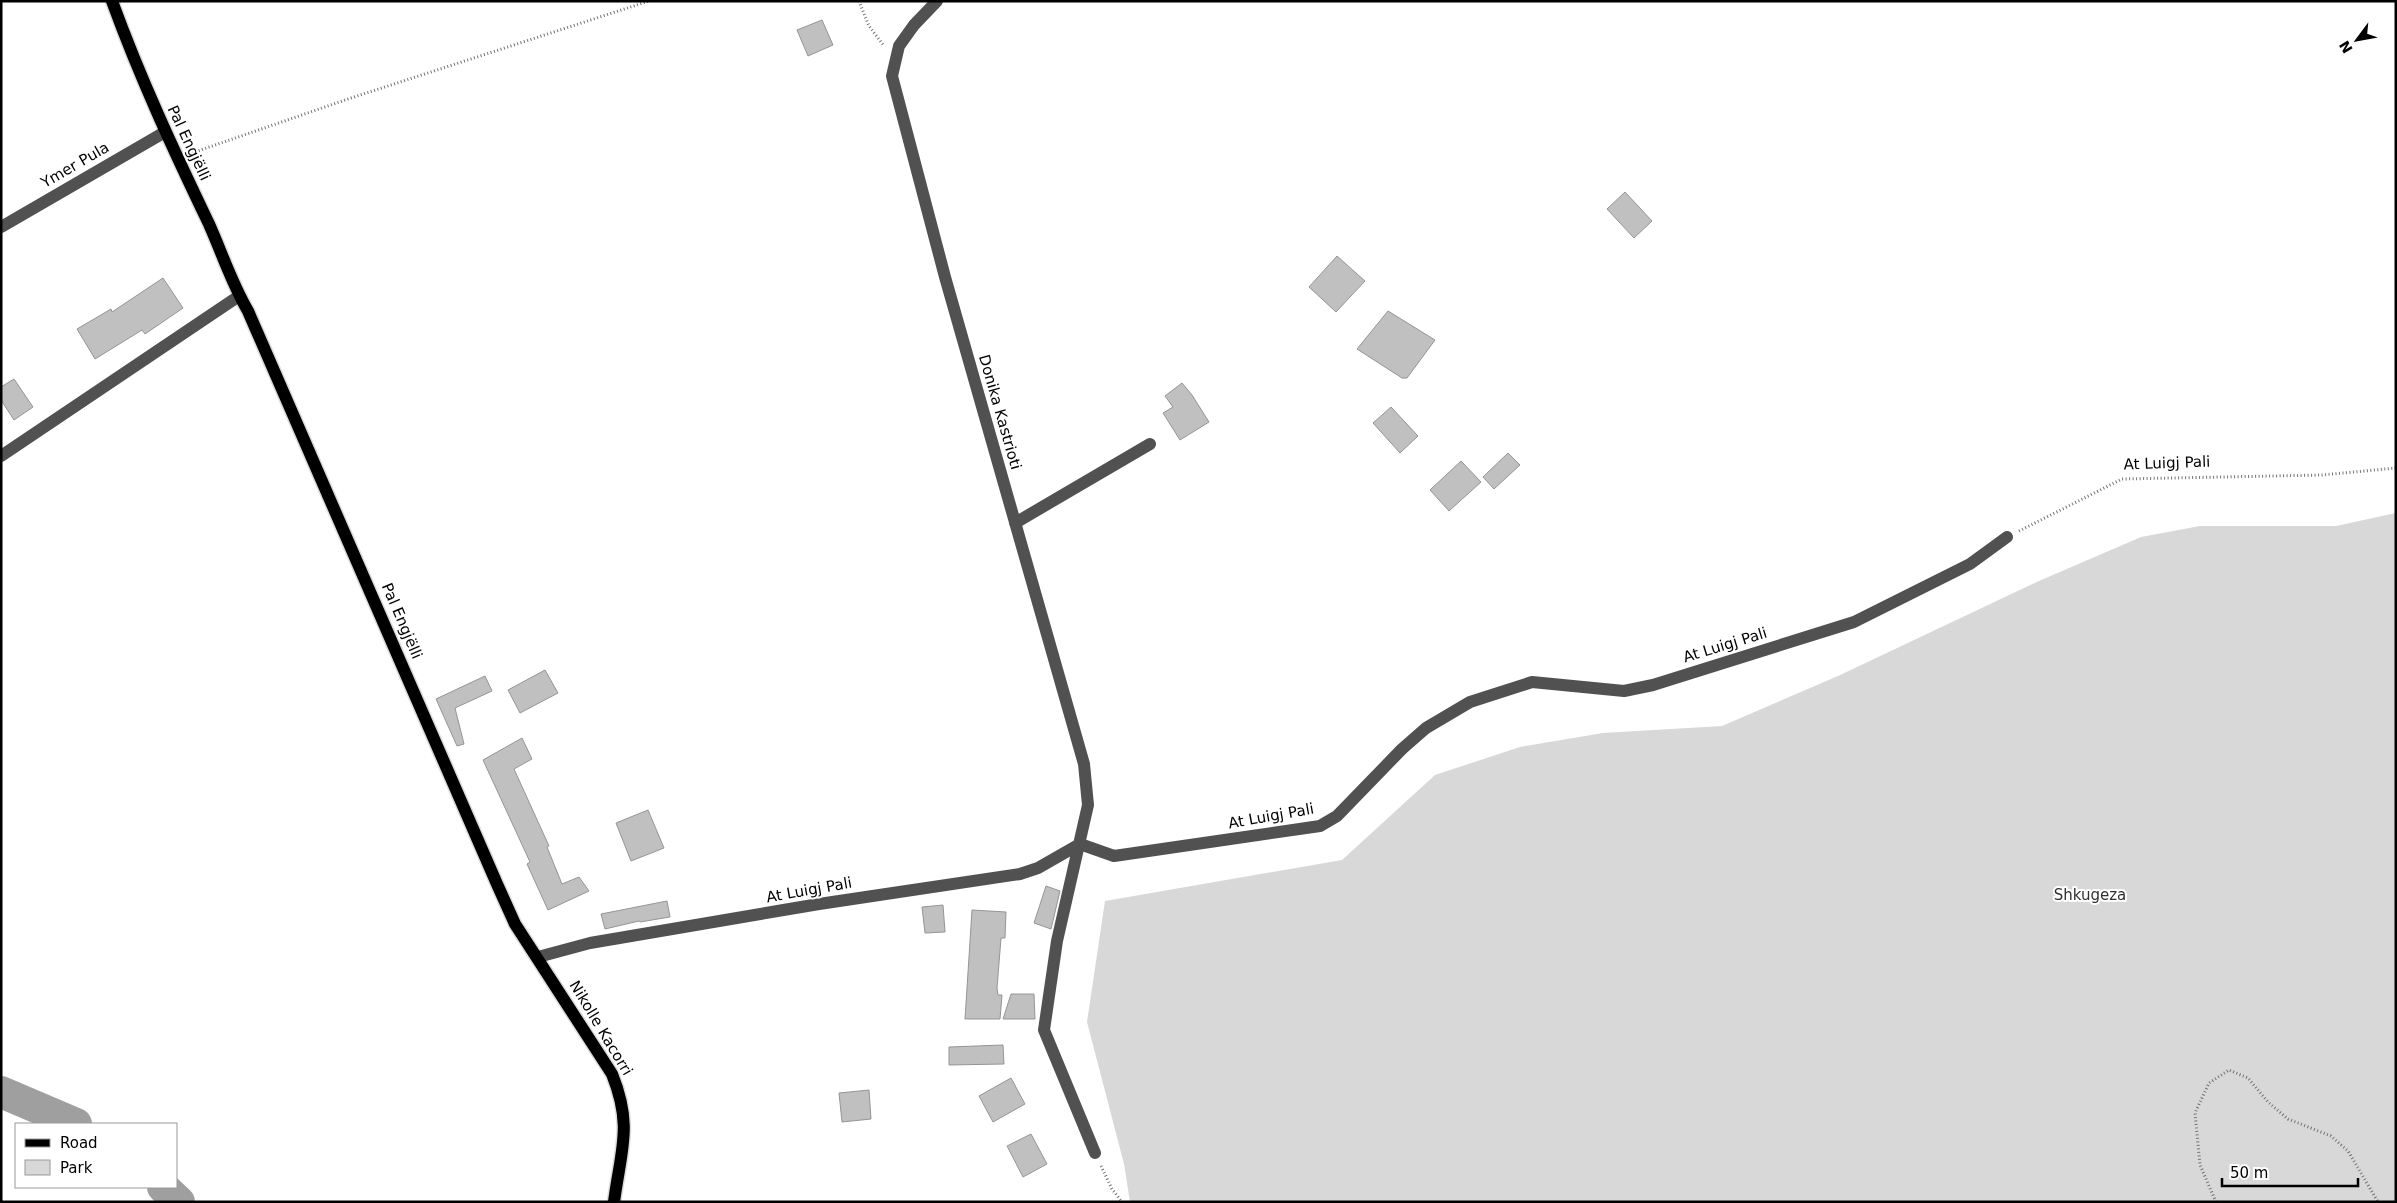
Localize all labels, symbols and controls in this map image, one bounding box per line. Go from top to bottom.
north arrow [2332,15,2382,65]
text: N [2336,38,2356,56]
street label: Pal Engjëlli [164,103,214,183]
street label: Ymer Pula [37,138,112,192]
street label: Donika Kastrioti [975,352,1025,472]
street label: At Luigj Pali [2123,452,2211,474]
street label: Pal Engjëlli [378,580,426,662]
street label: At Luigj Pali [1681,624,1769,666]
street label: At Luigj Pali [1227,800,1315,832]
street label: At Luigj Pali [765,874,853,906]
park label: Shkugeza [2054,886,2126,904]
street label: Nikolle Kacorri [566,977,636,1079]
legend [15,1123,178,1188]
text: Road [60,1134,98,1152]
scale bar [2222,1156,2358,1188]
text: Park [60,1159,93,1177]
text: 50 m [2230,1164,2268,1182]

